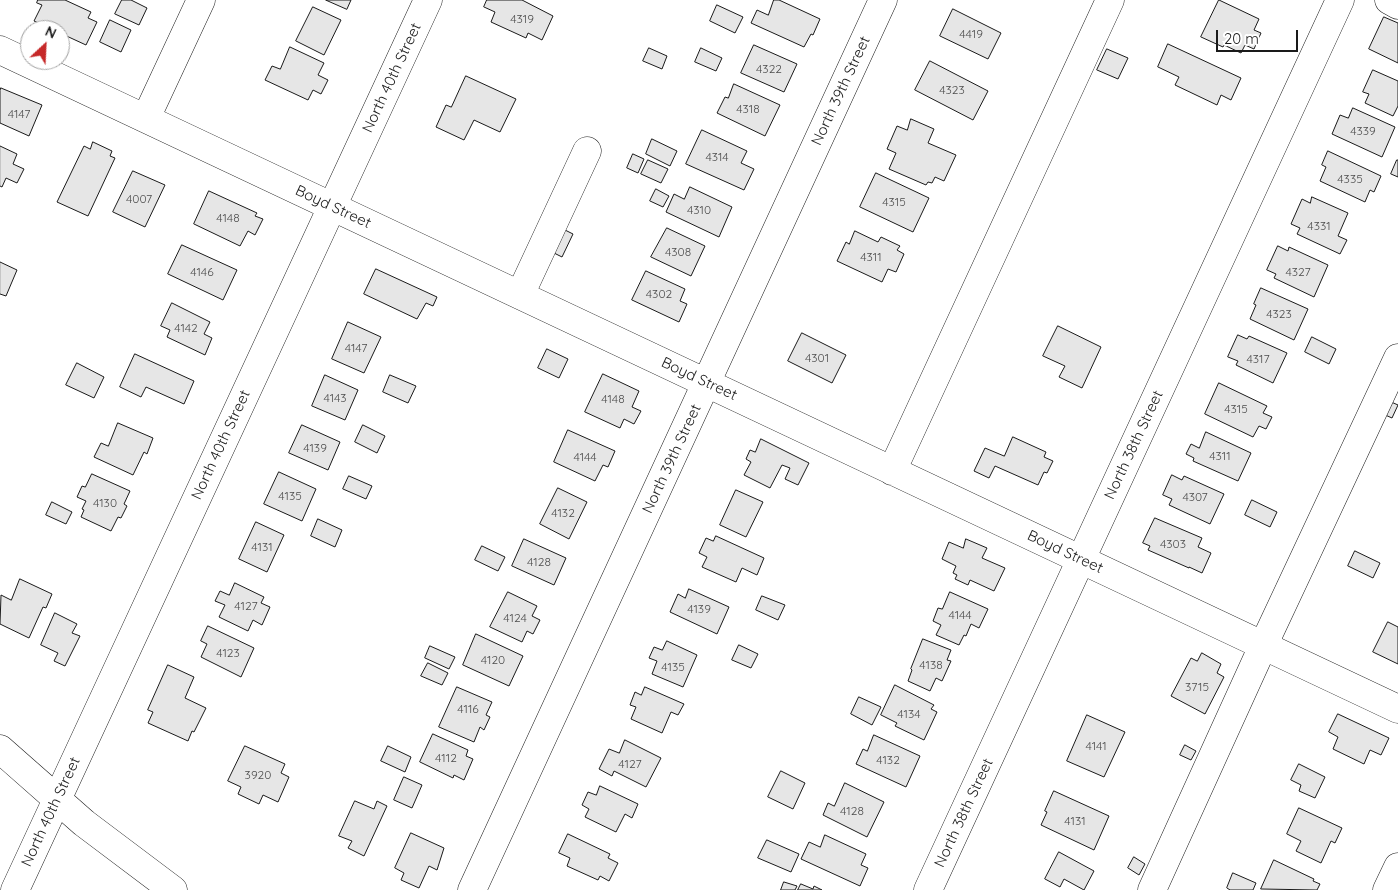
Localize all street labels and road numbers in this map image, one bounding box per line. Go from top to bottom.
street label: North 40th Street [359,20,425,136]
street label: North 39th Street [808,34,874,148]
street label: Boyd Street [292,182,374,232]
street label: Boyd Street [658,354,740,404]
street label: North 40th Street [188,387,254,503]
street label: North 38th Street [1101,388,1167,502]
street label: North 39th Street [639,402,705,516]
street label: Boyd Street [1024,527,1106,577]
street label: North 40th Street [18,754,84,870]
street label: North 38th Street [931,756,997,870]

